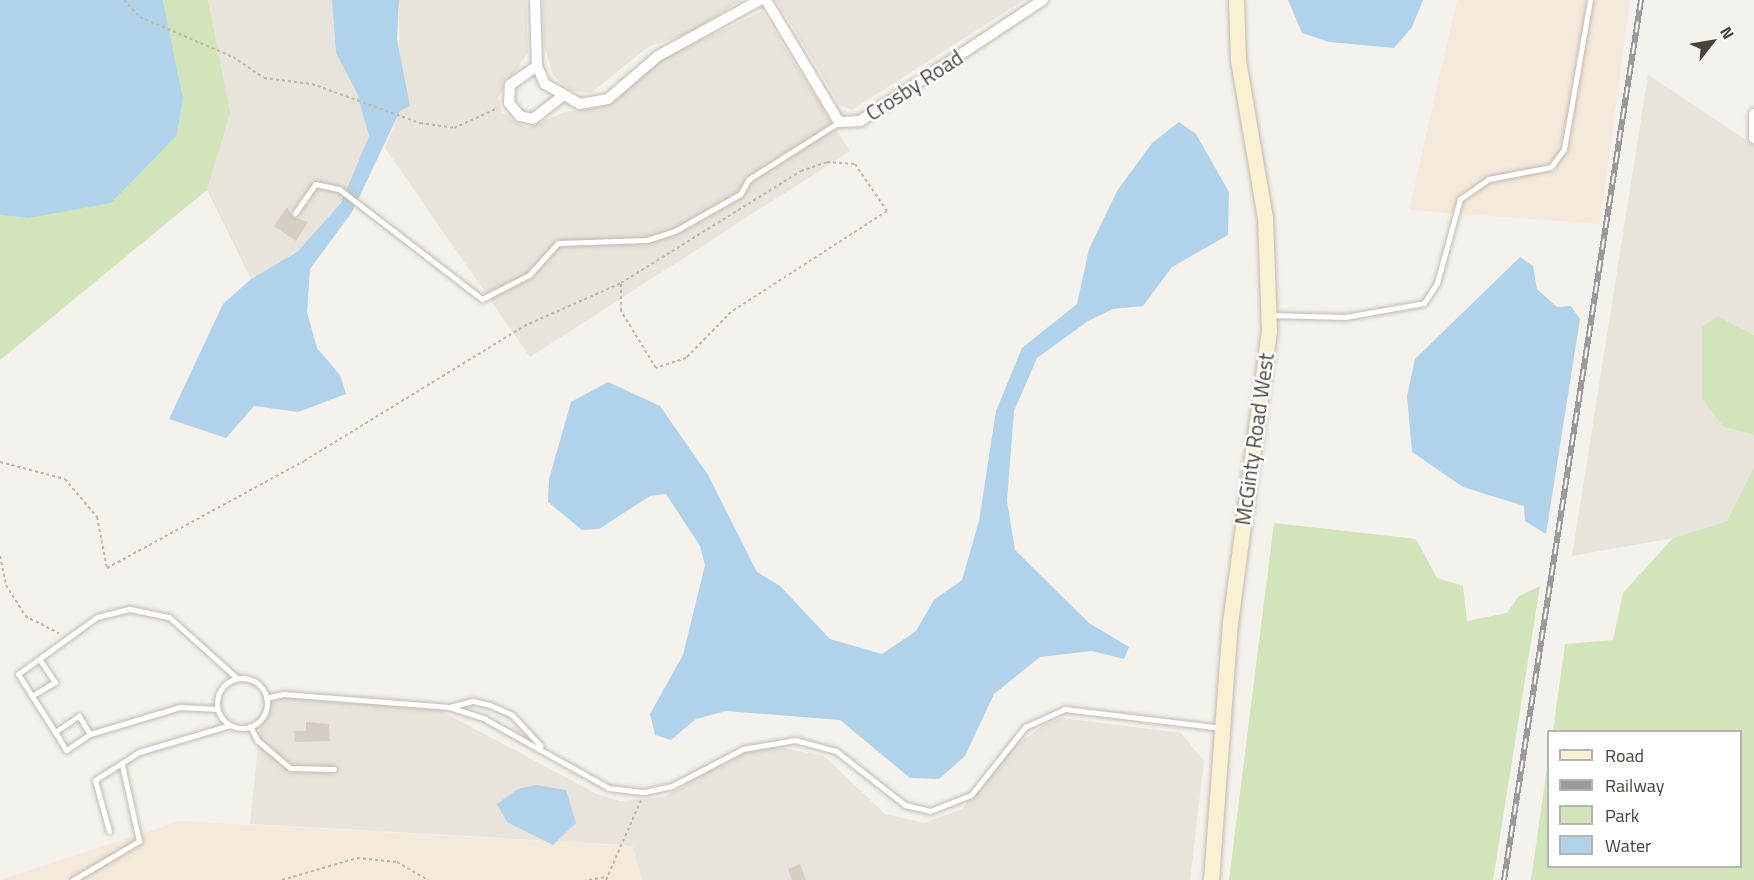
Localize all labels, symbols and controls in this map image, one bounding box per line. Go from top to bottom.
north arrow [1682,12,1742,72]
text: N [1714,22,1741,44]
street label: Crosby Road [861,44,967,126]
street label: McGinty Road West [1229,351,1279,527]
legend [1547,730,1742,868]
text: Road [1605,742,1644,769]
text: Railway [1605,772,1664,799]
text: Park [1605,802,1639,829]
text: Water [1605,832,1651,859]

